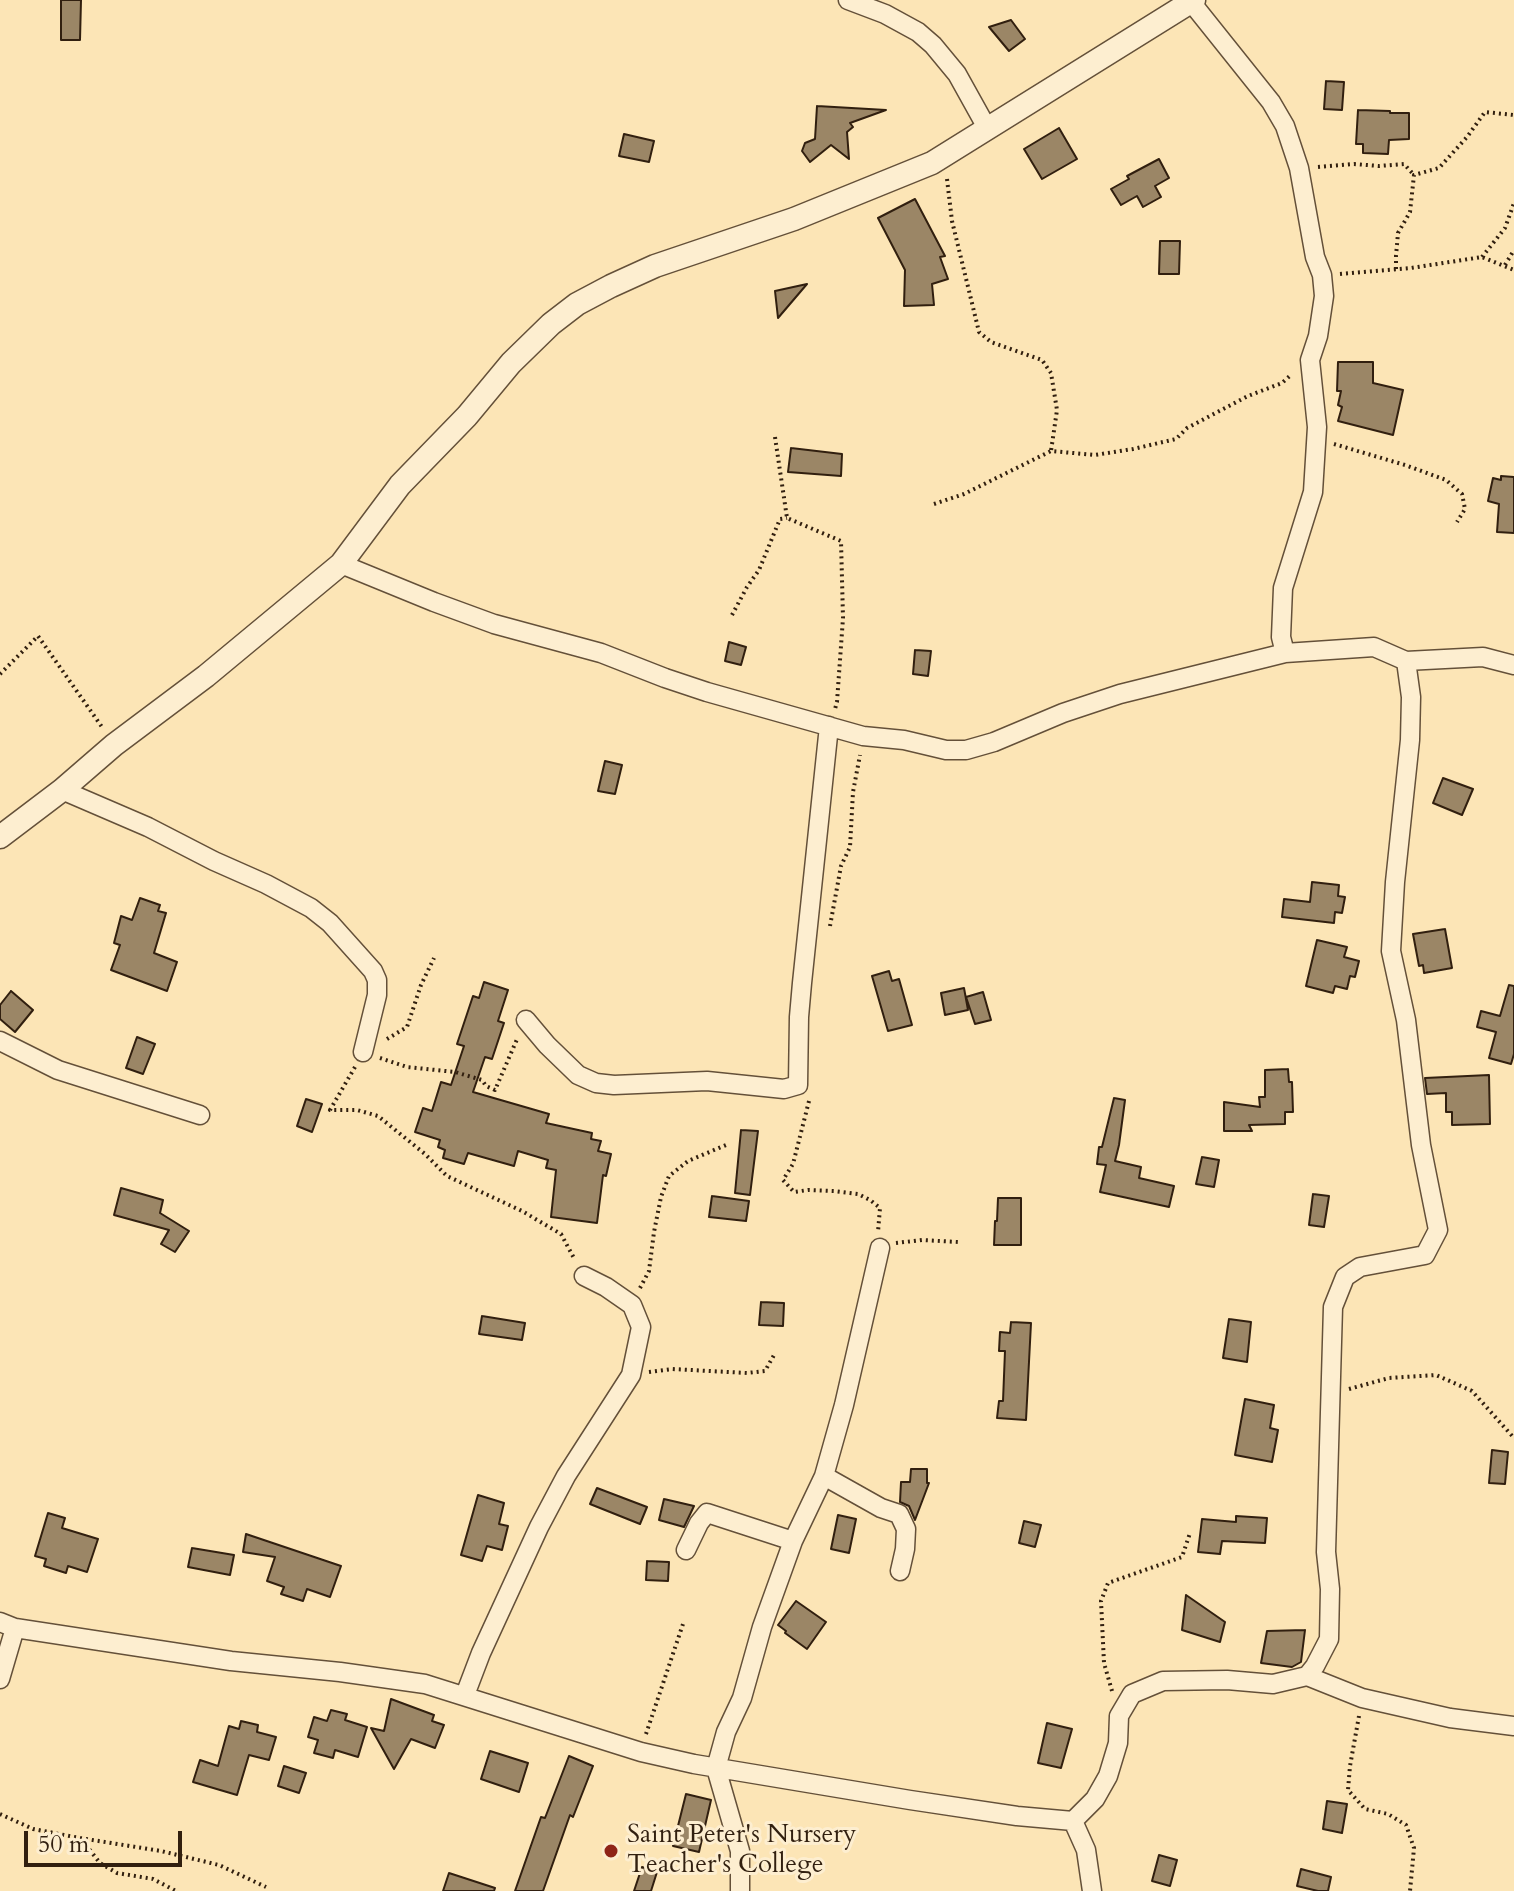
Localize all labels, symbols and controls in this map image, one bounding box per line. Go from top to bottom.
scale bar [28,1815,186,1865]
place label: Saint Peter's Nursery Teacher's College [627,1820,856,1882]
text: 50 m [38,1828,89,1861]
marker: Saint Peter's Nursery Teacher's College [602,1842,620,1860]

